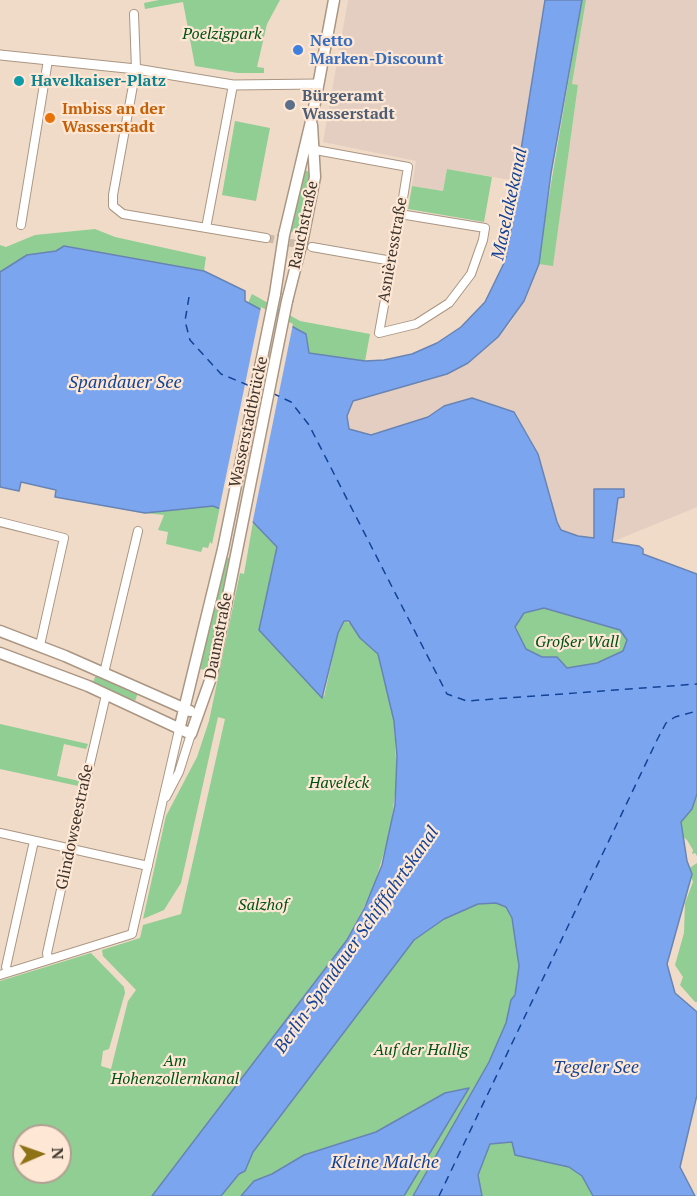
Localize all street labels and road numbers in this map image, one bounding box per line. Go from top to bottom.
street label: Rauchstraße [285,179,323,271]
street label: Asnièresstraße [374,196,412,304]
street label: Wasserstadtbrücke [226,355,272,489]
street label: Daumstraße [201,591,237,681]
street label: Glindowseestraße [52,763,98,891]

